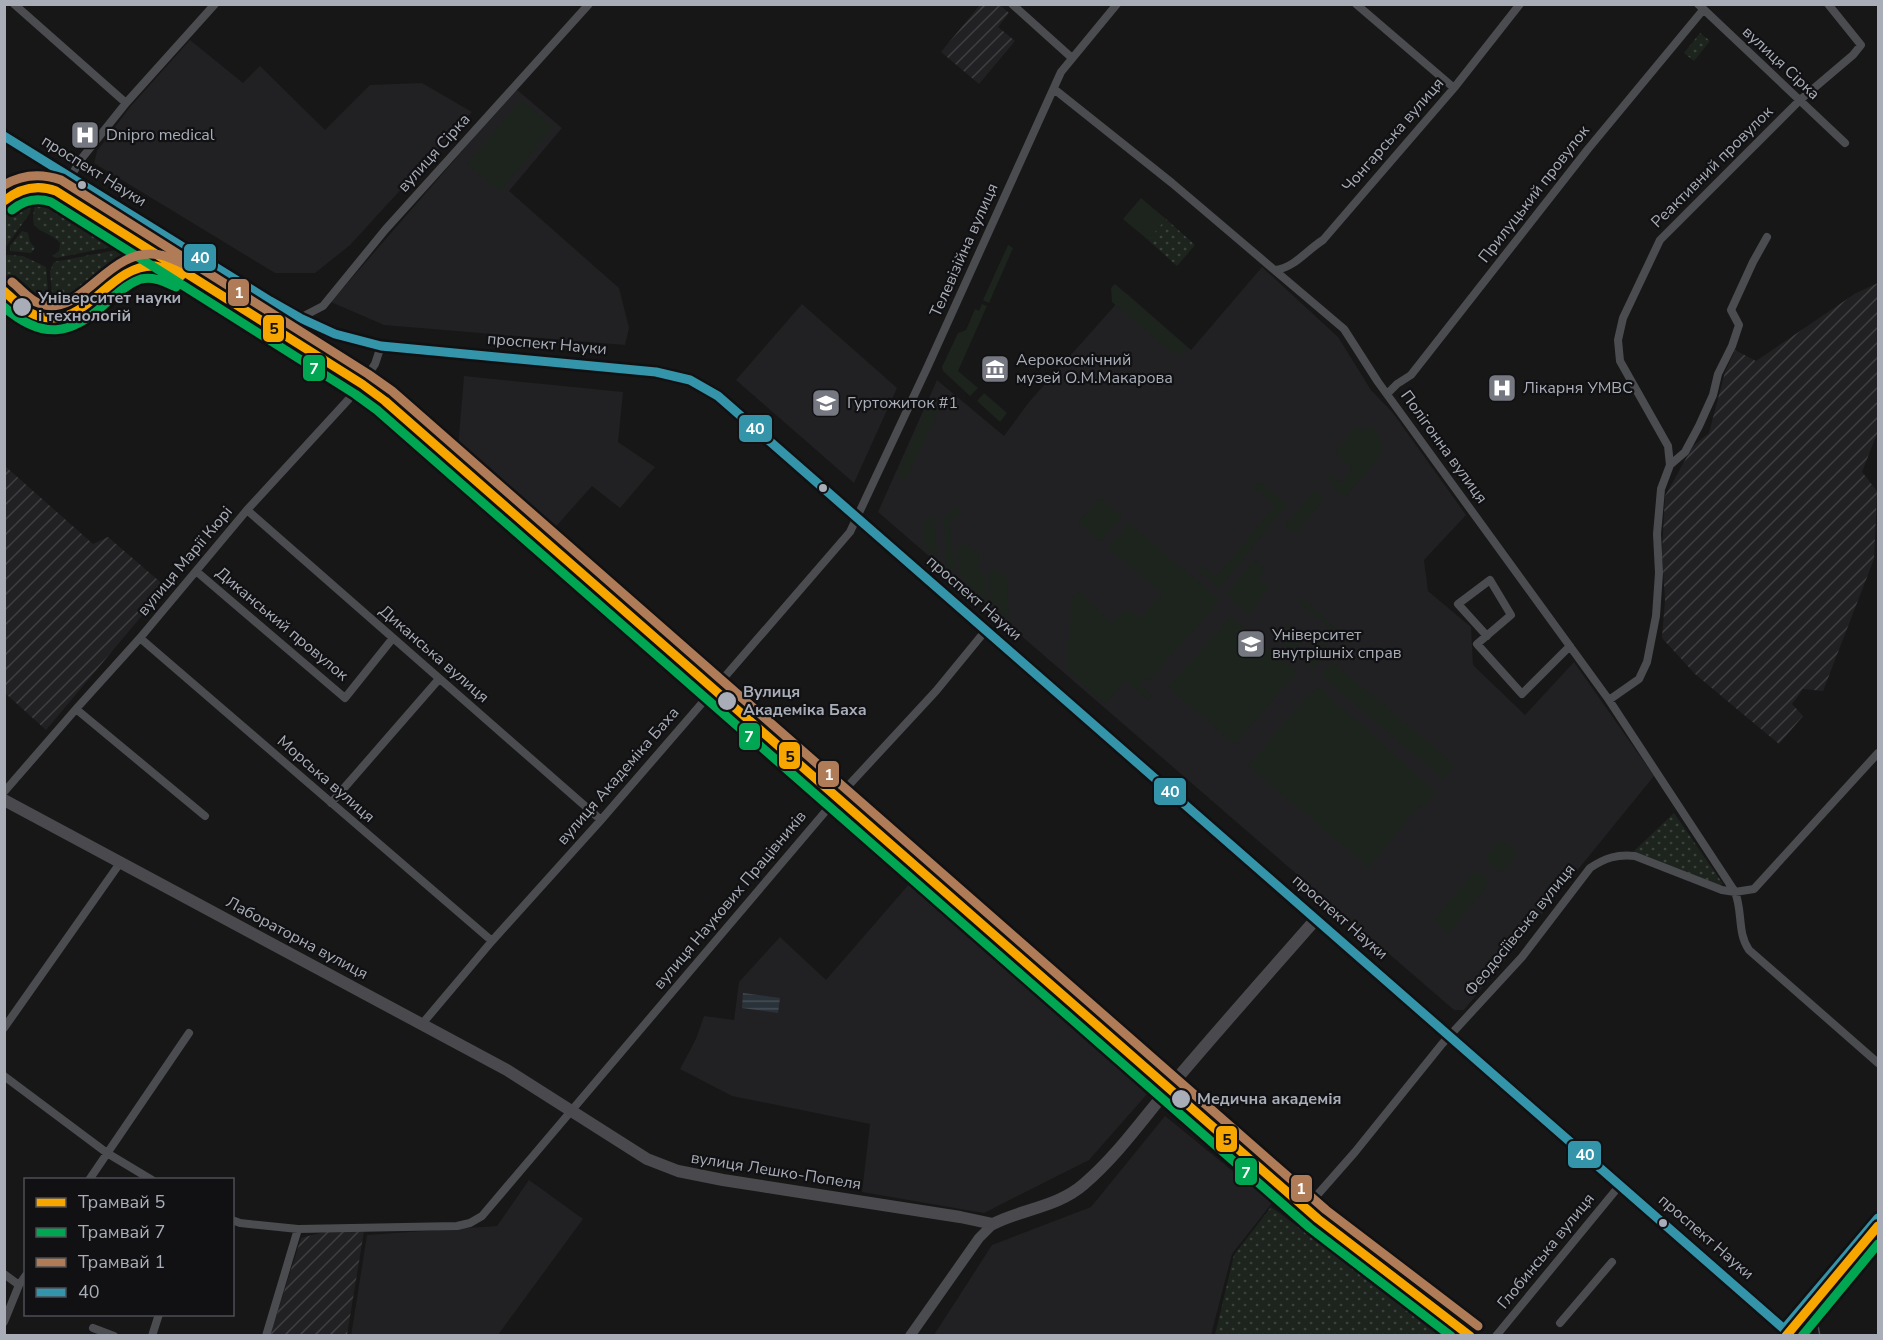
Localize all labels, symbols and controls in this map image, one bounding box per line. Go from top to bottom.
street label: вулиця Сірка [1737,21,1825,105]
street label: Чонгарська вулиця [1337,73,1449,197]
street label: Реактивний провулок [1646,101,1778,233]
street label: вулиця Сірка [393,109,475,197]
hospital icon: Dnipro medical [69,119,101,151]
street label: Прилуцький провулок [1473,120,1595,267]
place label: Dnipro medical [106,124,215,146]
street label: проспект Науки [37,130,151,212]
unlabelled marker [76,179,88,191]
street label: Телевізійна вулиця [925,180,1003,320]
line badge: 40 [183,243,217,272]
text: 40 [190,247,210,269]
line badge: 1 [227,278,250,307]
text: 1 [234,282,244,304]
place label: Університет науки і технологій [37,287,181,327]
marker: Університет науки і технологій [11,296,33,318]
line badge: 5 [262,314,285,343]
text: 5 [269,318,279,340]
street label: проспект Науки [486,328,608,360]
place label: Аерокосмічний музей О.М.Макарова [1016,349,1173,389]
museum icon: Аерокосмічний музей О.М.Макарова [979,353,1011,385]
line badge: 7 [302,354,326,382]
text: 7 [309,358,319,380]
hospital icon: Лікарня УМВС [1486,372,1518,404]
place label: Лікарня УМВС [1523,377,1633,399]
street label: Полігонна вулиця [1395,386,1493,508]
school or university icon: Гуртожиток #1 [810,387,842,419]
place label: Гуртожиток #1 [847,392,958,414]
line badge: 40 [738,414,773,443]
text: 40 [745,418,765,440]
unlabelled marker [817,482,829,494]
street label: вулиця Марії Кюрі [133,501,237,621]
street label: проспект Науки [921,550,1027,646]
street label: Диканський провулок [211,562,353,686]
street label: Диканська вулиця [374,600,494,708]
place label: Університет внутрішніх справ [1271,624,1402,664]
school or university icon: Університет внутрішніх справ [1235,628,1267,660]
place label: Вулиця Академіка Баха [743,681,867,721]
marker: Вулиця Академіка Баха [716,690,738,712]
street label: вулиця Академіка Баха [552,702,684,850]
line badge: 7 [738,722,761,751]
text: 7 [744,726,754,748]
street label: Морська вулиця [272,730,380,828]
line badge: 5 [778,741,801,770]
text: 5 [785,746,795,768]
line badge: 1 [817,760,840,788]
text: 1 [824,764,834,786]
line badge: 40 [1153,777,1187,806]
text: 40 [1160,781,1180,803]
street label: вулиця Наукових Працівників [649,806,812,994]
street label: Феодосіївська вулиця [1460,859,1580,1001]
street label: проспект Науки [1287,869,1393,965]
street label: Лабораторна вулиця [222,891,372,985]
marker: Медична академія [1170,1088,1192,1110]
place label: Медична академія [1197,1088,1341,1110]
line badge: 5 [1215,1125,1238,1153]
text: 5 [1222,1129,1232,1151]
line badge: 40 [1567,1140,1602,1169]
text: 40 [1575,1144,1595,1166]
street label: вулиця Лешко-Попеля [689,1147,863,1195]
line badge: 7 [1234,1157,1258,1186]
text: 7 [1241,1162,1251,1184]
line badge: 1 [1290,1174,1313,1203]
legend [24,1178,234,1316]
text: 1 [1296,1178,1306,1200]
street label: Глобинська вулиця [1492,1188,1600,1314]
street label: проспект Науки [1653,1189,1759,1285]
text: Трамвай 5 [78,1190,165,1214]
unlabelled marker [1657,1217,1669,1229]
text: Трамвай 7 [78,1220,165,1244]
text: Трамвай 1 [78,1250,165,1274]
text: 40 [78,1280,100,1304]

